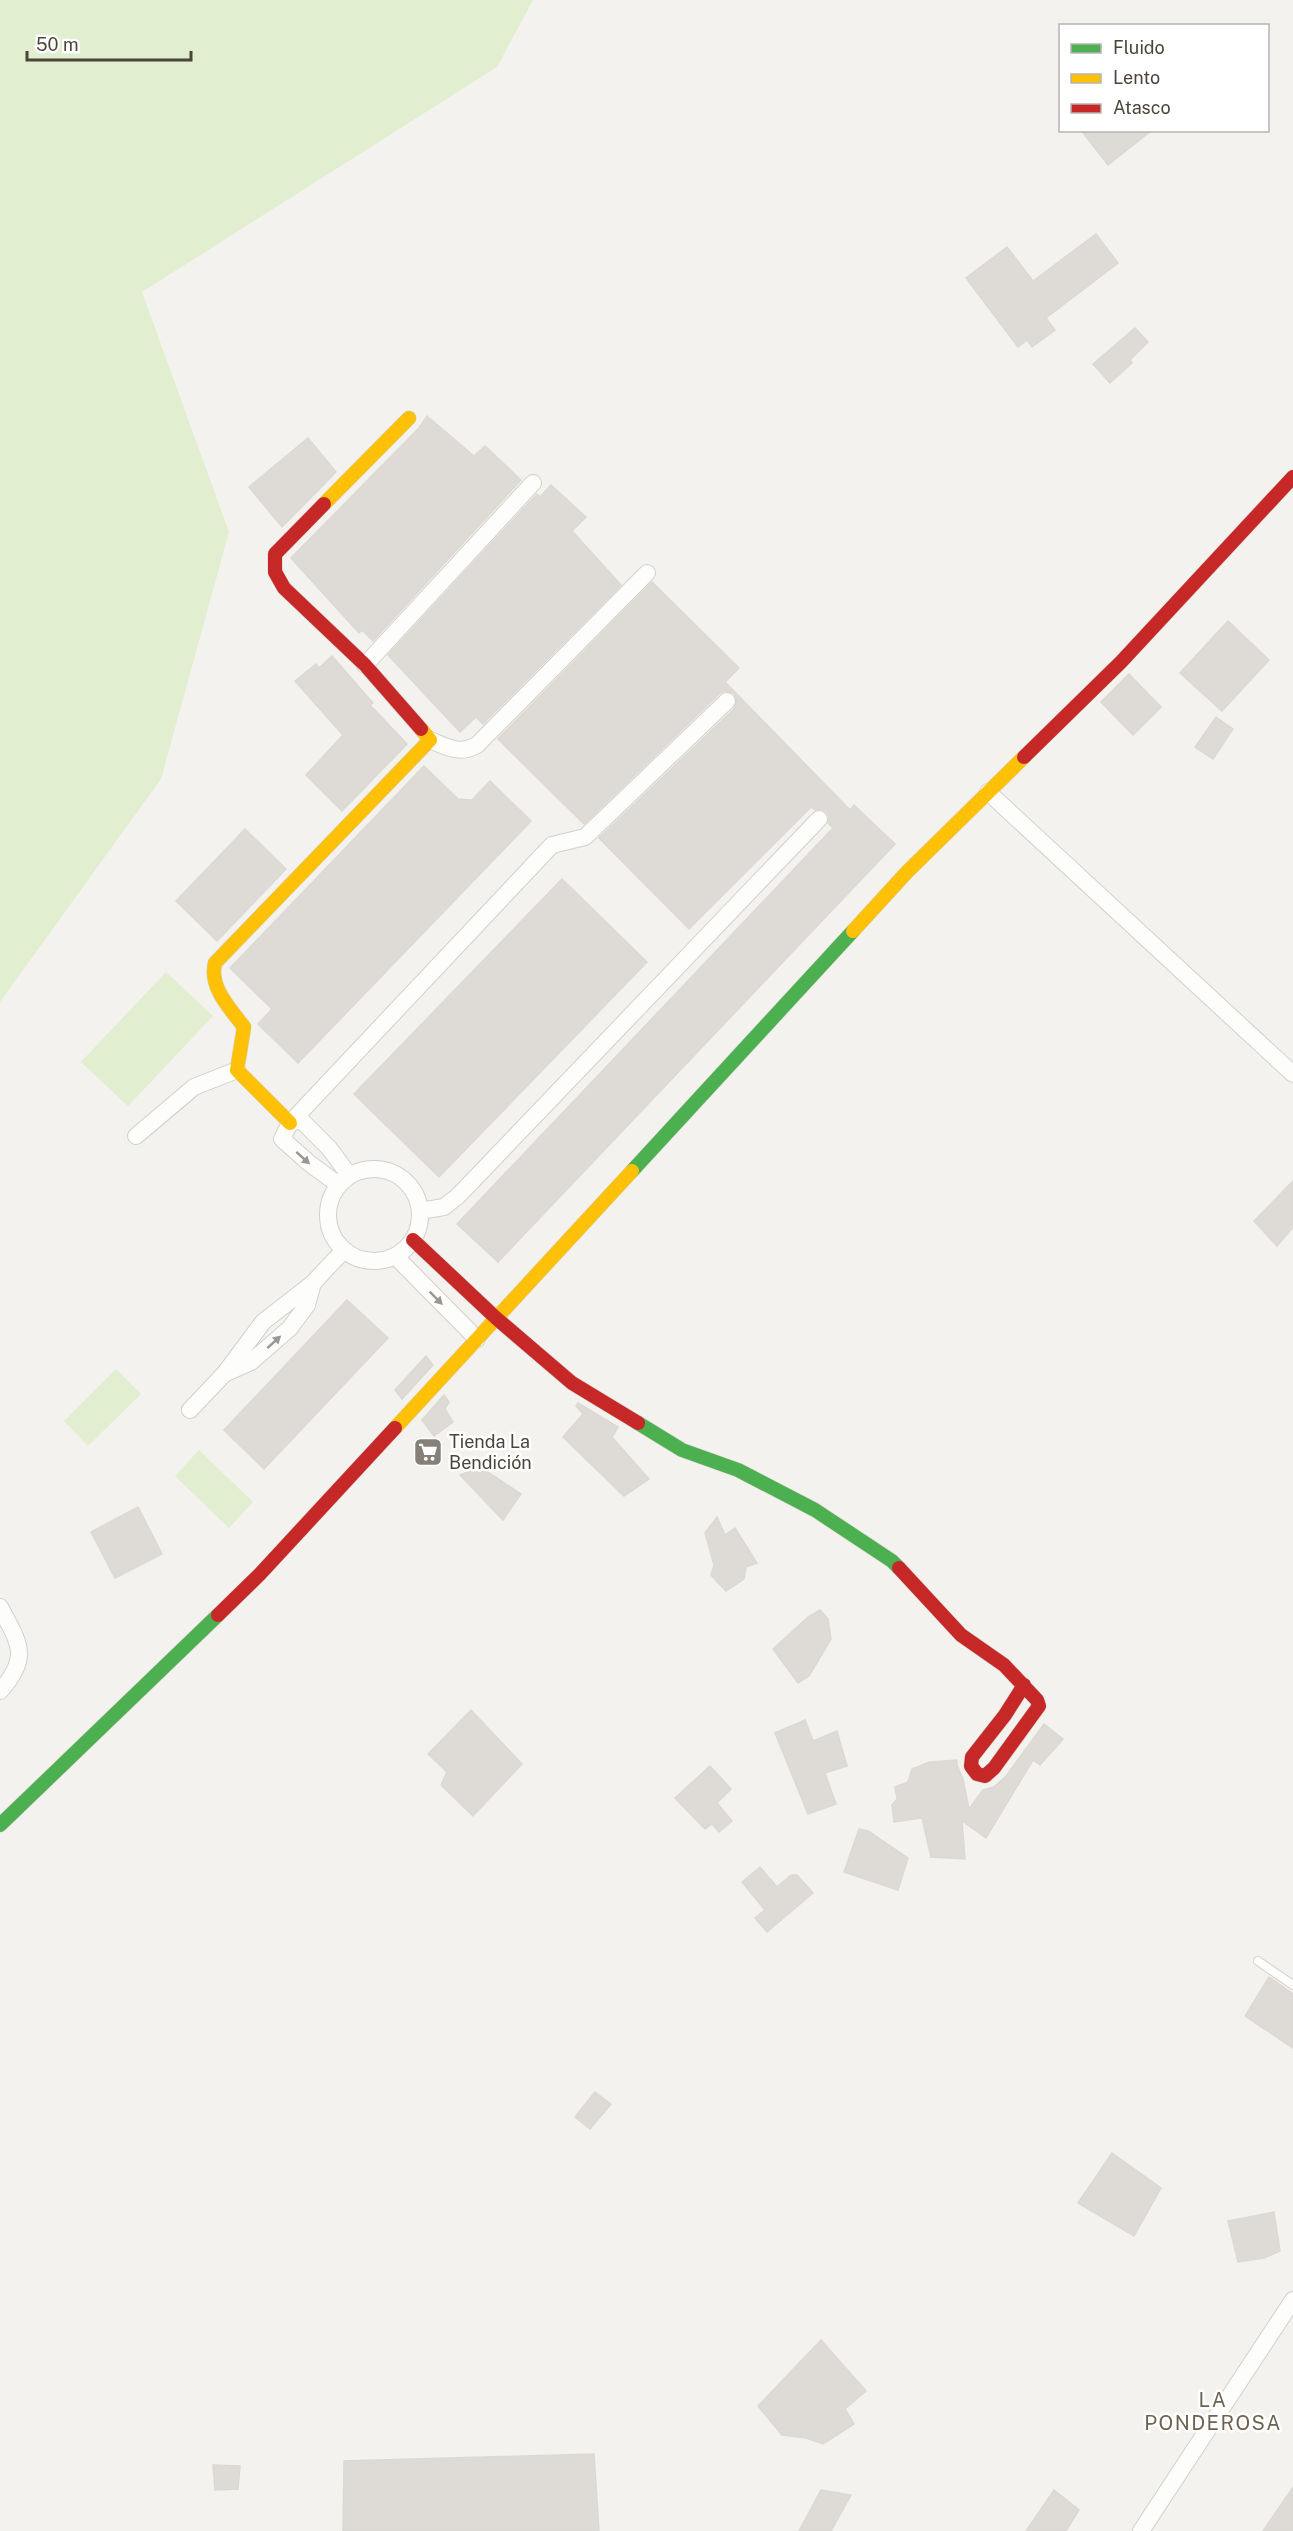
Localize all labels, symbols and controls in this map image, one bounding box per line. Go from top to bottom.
scale bar [27,24,190,62]
legend [1059,24,1269,132]
text: 50 m [36,34,79,55]
text: Fluido [1113,37,1165,58]
text: Lento [1113,67,1160,88]
text: Atasco [1113,97,1171,118]
one-way arrow [295,1151,310,1165]
one-way arrow [429,1291,443,1305]
one-way arrow [266,1336,281,1349]
place label: Tienda La Bendición [449,1431,532,1473]
supermarket icon: Tienda La Bendición [412,1436,444,1468]
district label: LA PONDEROSA [1144,2388,1282,2435]

